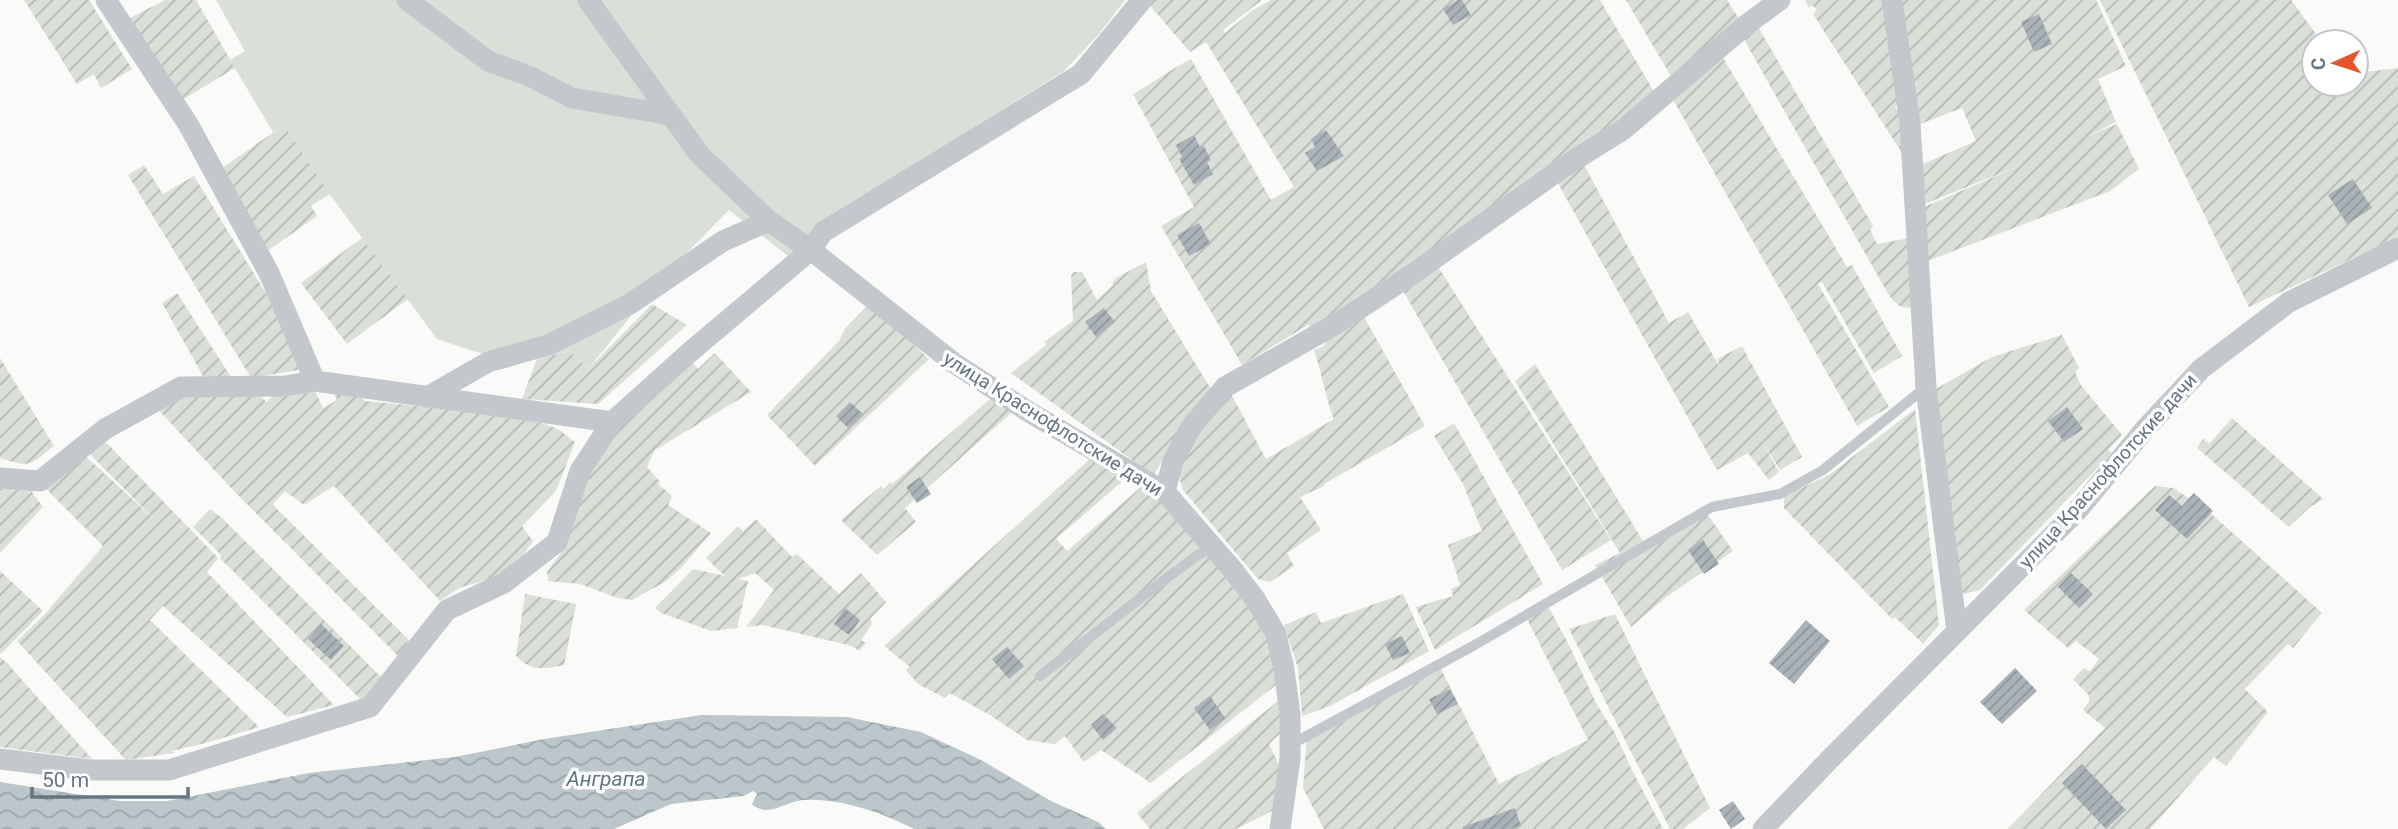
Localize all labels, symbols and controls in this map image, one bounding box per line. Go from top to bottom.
north arrow [2300,28,2370,98]
text: С [2307,57,2330,71]
street label: улица Краснофлотские дачи [939,347,1167,501]
street label: улица Краснофлотские дачи [2014,369,2202,573]
scale bar [32,756,187,800]
water label: Анграпа [566,767,645,791]
text: 50 m [42,768,89,792]

